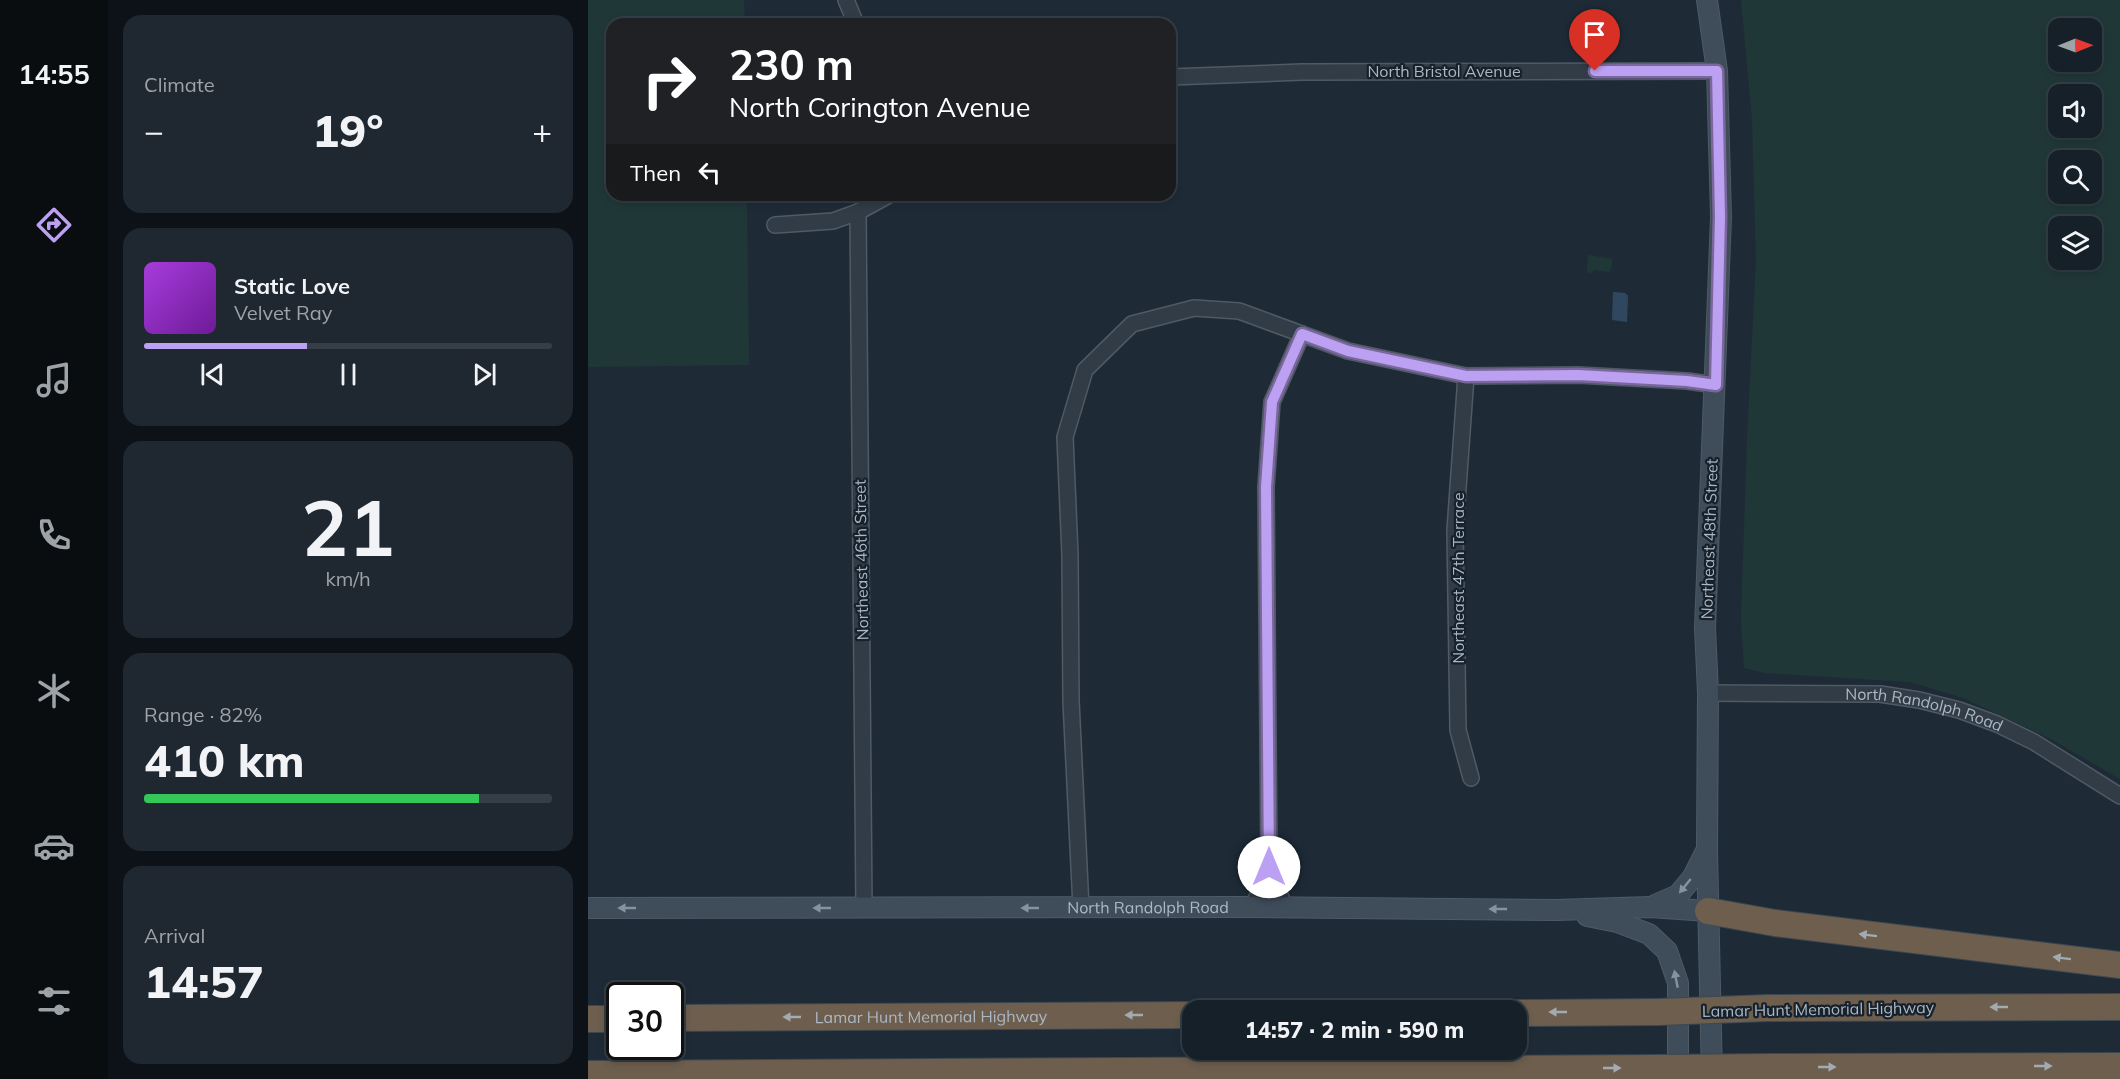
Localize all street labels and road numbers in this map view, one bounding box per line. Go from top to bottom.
street label: North Bristol Avenue [1367,61,1521,81]
street label: Northeast 48th Street [1696,458,1722,620]
street label: Northeast 46th Street [850,479,872,641]
street label: Northeast 47th Terrace [1448,492,1468,664]
street label: North Randolph Road [1845,684,2006,735]
street label: North Randolph Road [1067,897,1229,917]
street label: Lamar Hunt Memorial Highway [1702,997,1935,1021]
street label: Lamar Hunt Memorial Highway [815,1006,1048,1027]

